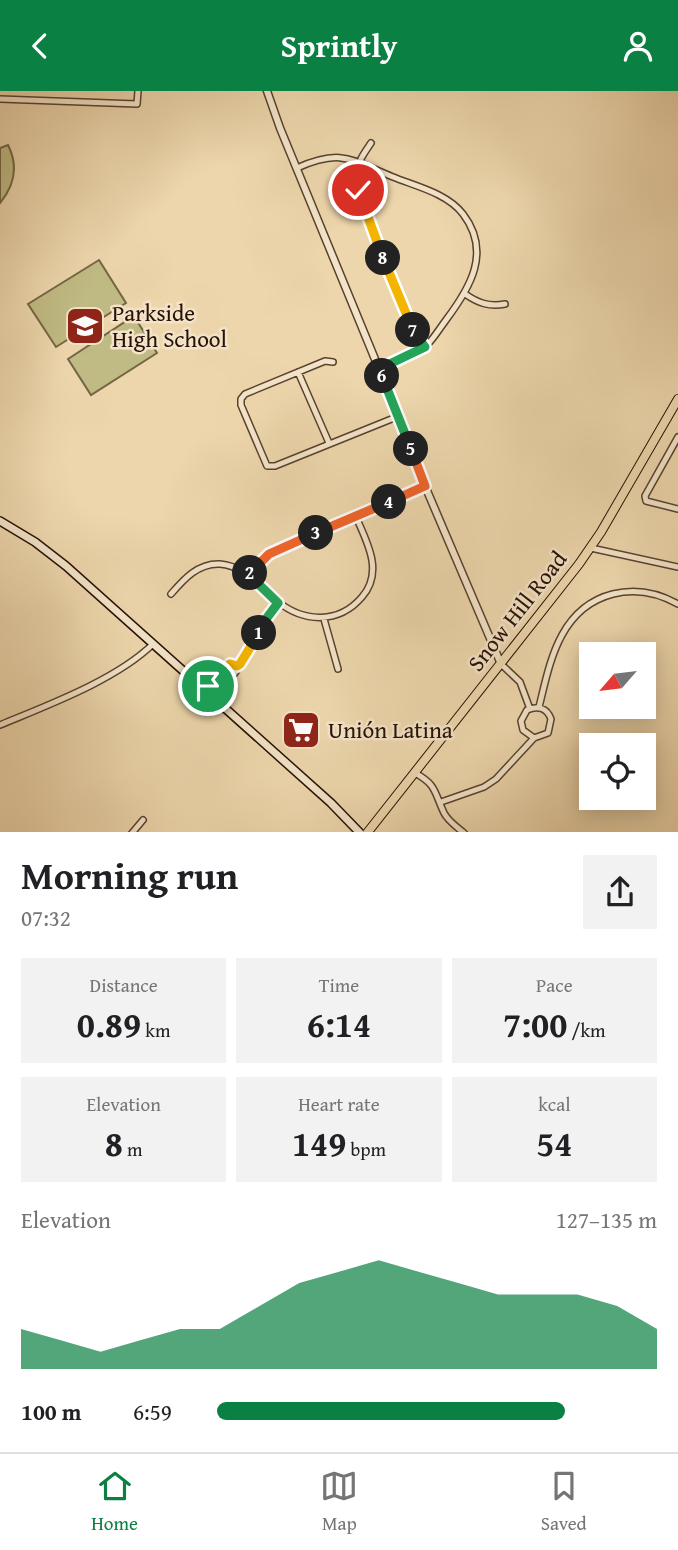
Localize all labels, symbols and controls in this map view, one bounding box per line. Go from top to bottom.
text: Sprintly [281,22,397,69]
icon: back [21,27,59,65]
icon: person [619,27,657,65]
pin [328,160,388,220]
icon: check [339,171,377,209]
pin: 8 [366,241,400,275]
text: 8 [378,243,387,271]
place label: Parkside High School [112,296,227,355]
school or university icon: Parkside High School [64,305,106,347]
pin: 7 [396,313,430,347]
text: 7 [408,315,417,343]
pin: 6 [364,359,400,393]
text: 6 [377,361,386,389]
pin: 5 [394,431,428,467]
text: 5 [406,434,415,462]
pin: 4 [372,485,406,519]
text: 4 [384,487,393,515]
pin: 3 [298,515,334,551]
text: 3 [311,518,320,546]
street label: Snow Hill Road [459,543,575,678]
pin: 2 [232,555,268,591]
text: 2 [245,558,254,586]
pin: 1 [242,615,276,651]
text: 1 [254,618,263,646]
north arrow [579,642,656,719]
map controls [579,642,656,810]
pin [178,656,238,716]
icon: arrive [189,667,227,705]
supermarket icon: Unión Latina [280,709,322,751]
place label: Unión Latina [328,713,453,746]
button: locate [579,733,656,810]
text: Morning run [21,847,238,903]
button: share [583,855,657,929]
text: 07:32 [21,901,71,934]
text: Distance [90,971,158,999]
text: Time [319,971,359,999]
text: Pace [536,971,573,999]
text: 0.89 [77,999,141,1050]
text: 6:14 [307,999,371,1050]
text: 7:00 [503,999,567,1050]
text: km [141,1016,170,1044]
text: /km [567,1016,606,1044]
text: Elevation [86,1090,161,1118]
text: Heart rate [298,1090,380,1118]
text: kcal [538,1090,571,1118]
text: 8 [105,1118,123,1169]
text: 149 [292,1118,346,1169]
text: 54 [536,1118,572,1169]
text: m [123,1135,143,1163]
text: bpm [346,1135,386,1163]
text: Elevation [21,1203,111,1236]
text: 127–135 m [556,1203,657,1236]
text: 100 m [21,1395,82,1428]
text: 6:59 [133,1395,172,1428]
tab: Home [91,1467,138,1537]
tab: Map [320,1467,358,1537]
tab: Saved [541,1467,587,1537]

